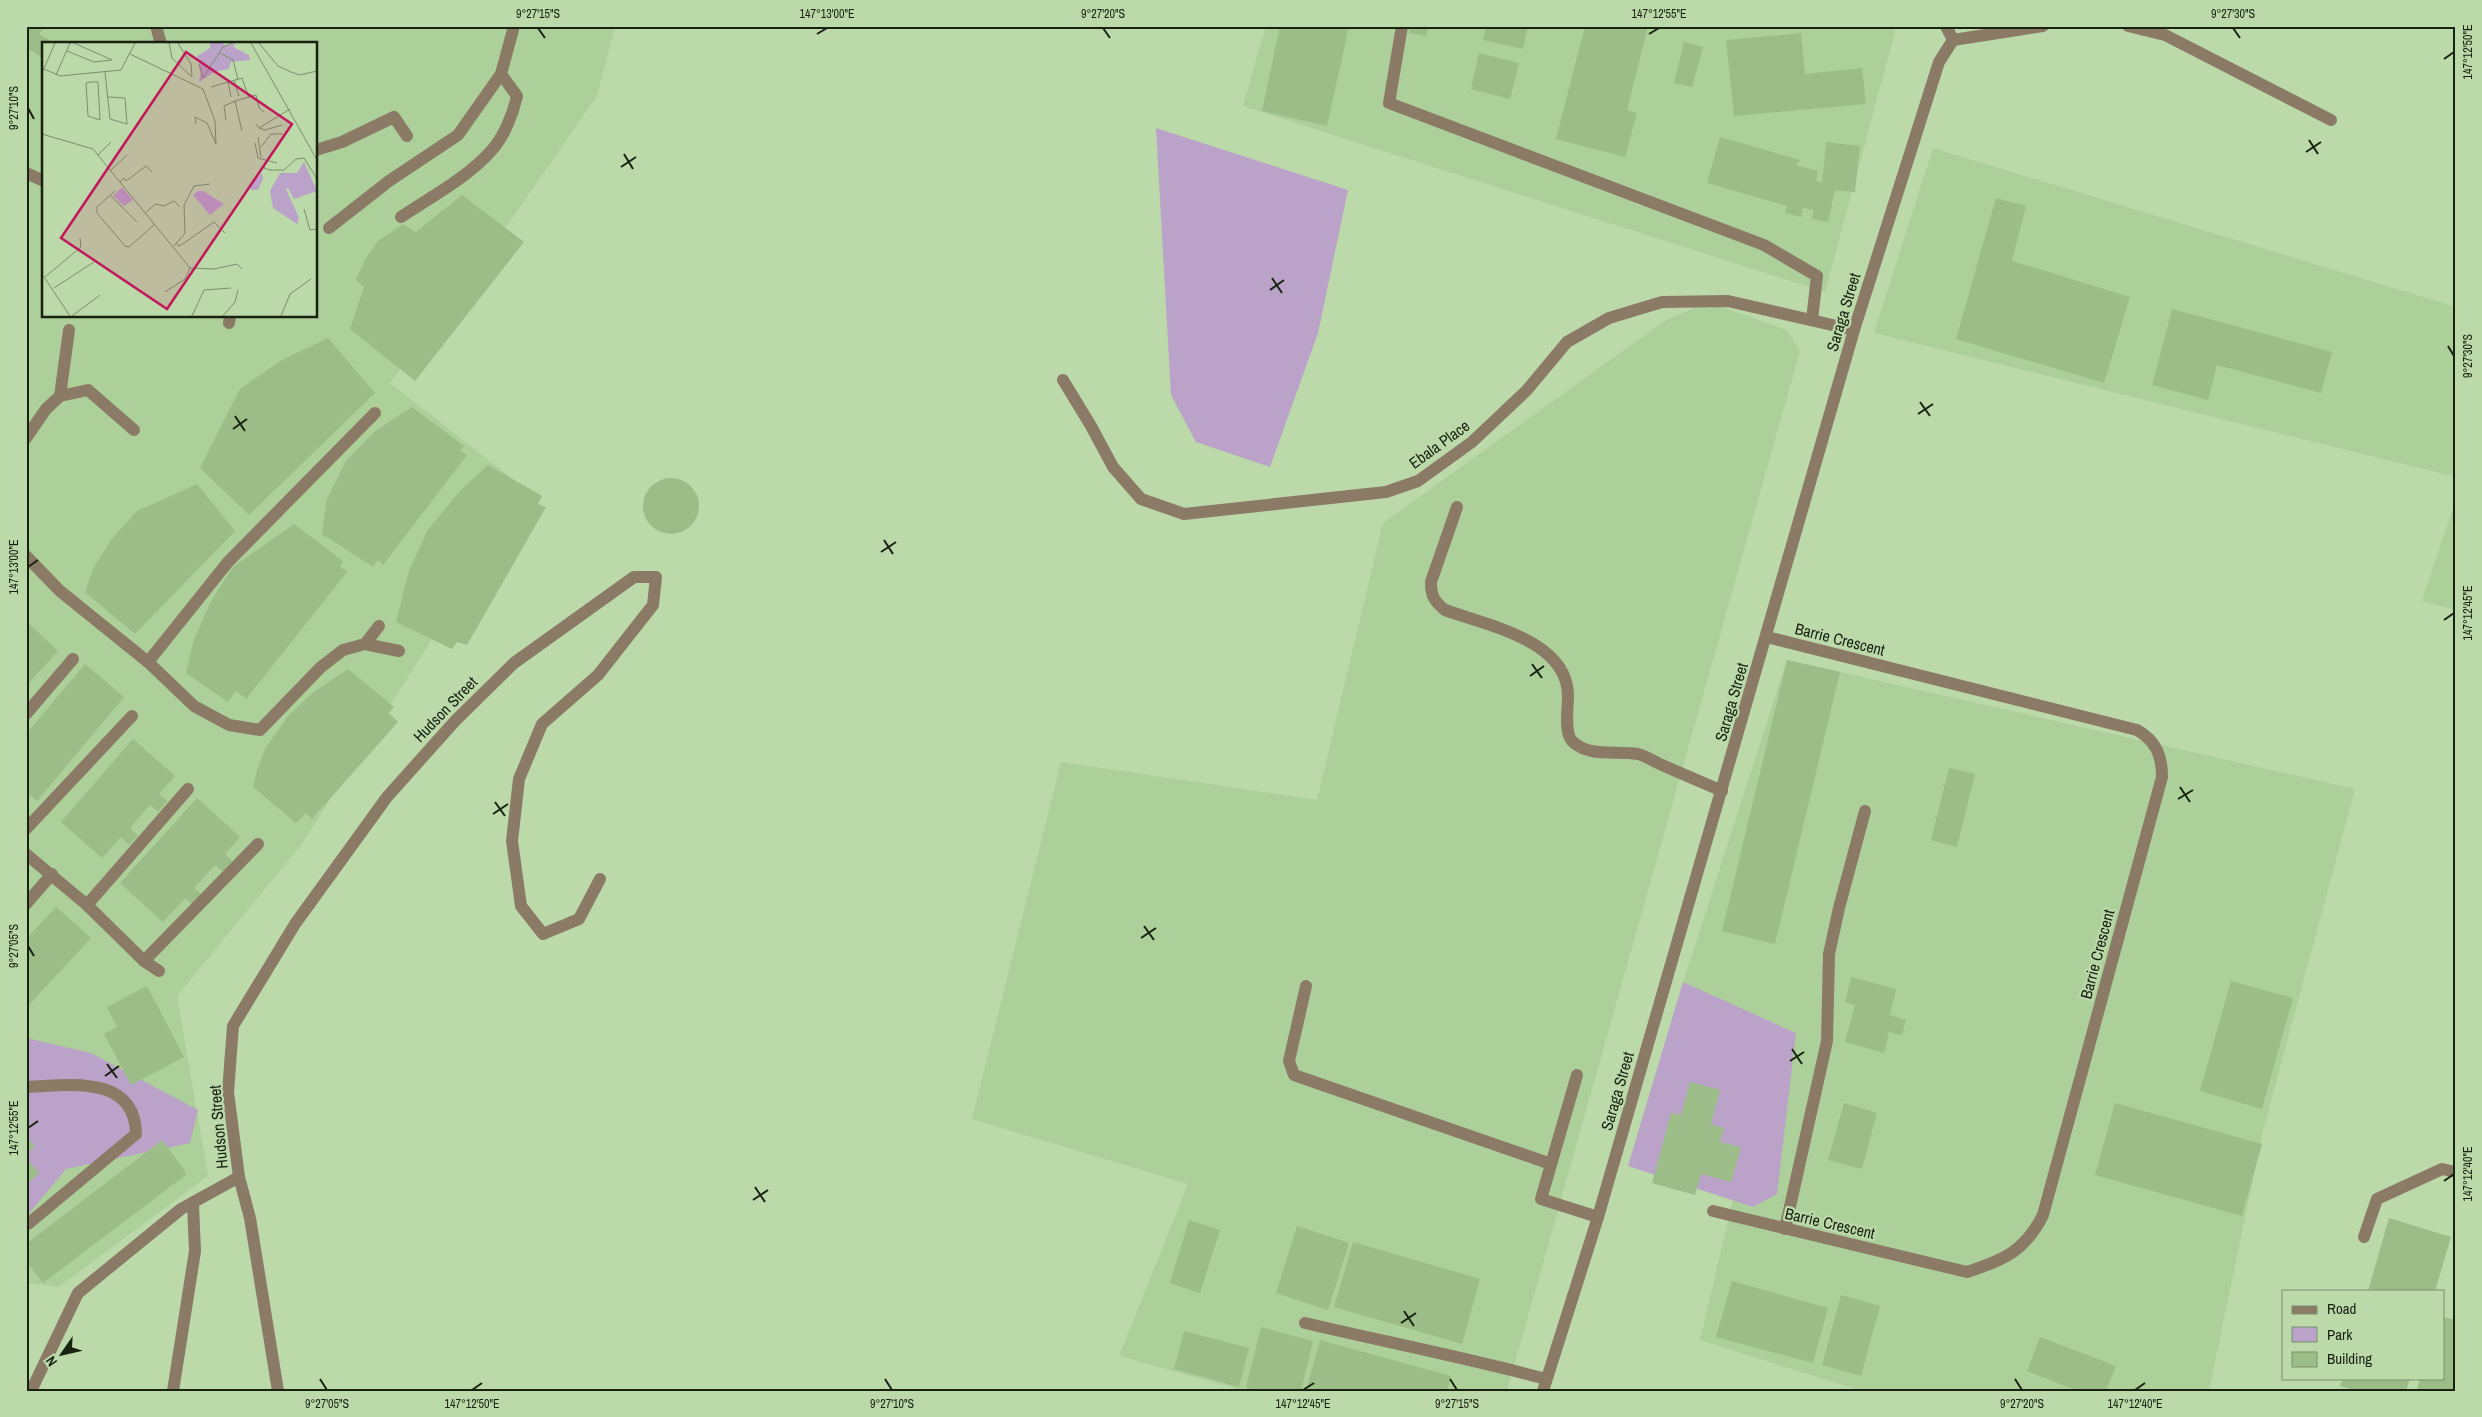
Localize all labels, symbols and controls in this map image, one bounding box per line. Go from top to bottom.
text: 9°27'15"S [516,6,560,22]
text: 147°13'00"E [799,6,855,22]
text: 9°27'20"S [1081,6,1125,22]
text: 147°12'55"E [1631,6,1687,22]
text: 9°27'30"S [2211,6,2255,22]
text: 147°12'50"E [2460,24,2476,80]
inset map [42,42,318,318]
text: 9°27'10"S [6,86,22,130]
street label: Saraga Street [1821,270,1865,354]
text: 9°27'30"S [2460,334,2476,378]
street label: Ebala Place [1404,415,1474,473]
text: 147°13'00"E [6,539,22,595]
text: 147°12'45"E [2460,585,2476,641]
street label: Barrie Crescent [1793,617,1888,661]
street label: Saraga Street [1709,660,1753,744]
street label: Hudson Street [408,671,482,747]
street label: Barrie Crescent [2074,906,2120,1001]
text: 9°27'05"S [6,924,22,968]
street label: Saraga Street [1595,1049,1639,1133]
street label: Hudson Street [203,1084,233,1170]
text: 147°12'55"E [6,1100,22,1156]
text: 147°12'40"E [2460,1146,2476,1202]
street label: Barrie Crescent [1783,1202,1878,1244]
legend [2282,1290,2444,1380]
text: Road [2327,1298,2356,1319]
text: Park [2327,1324,2353,1345]
north arrow [38,1330,88,1380]
text: Building [2327,1348,2372,1369]
text: N [41,1353,61,1370]
text: 9°27'05"S [305,1396,349,1412]
text: 147°12'50"E [444,1396,500,1412]
text: 9°27'10"S [870,1396,914,1412]
text: 147°12'45"E [1275,1396,1331,1412]
text: 9°27'15"S [1435,1396,1479,1412]
text: 9°27'20"S [2000,1396,2044,1412]
text: 147°12'40"E [2107,1396,2163,1412]

